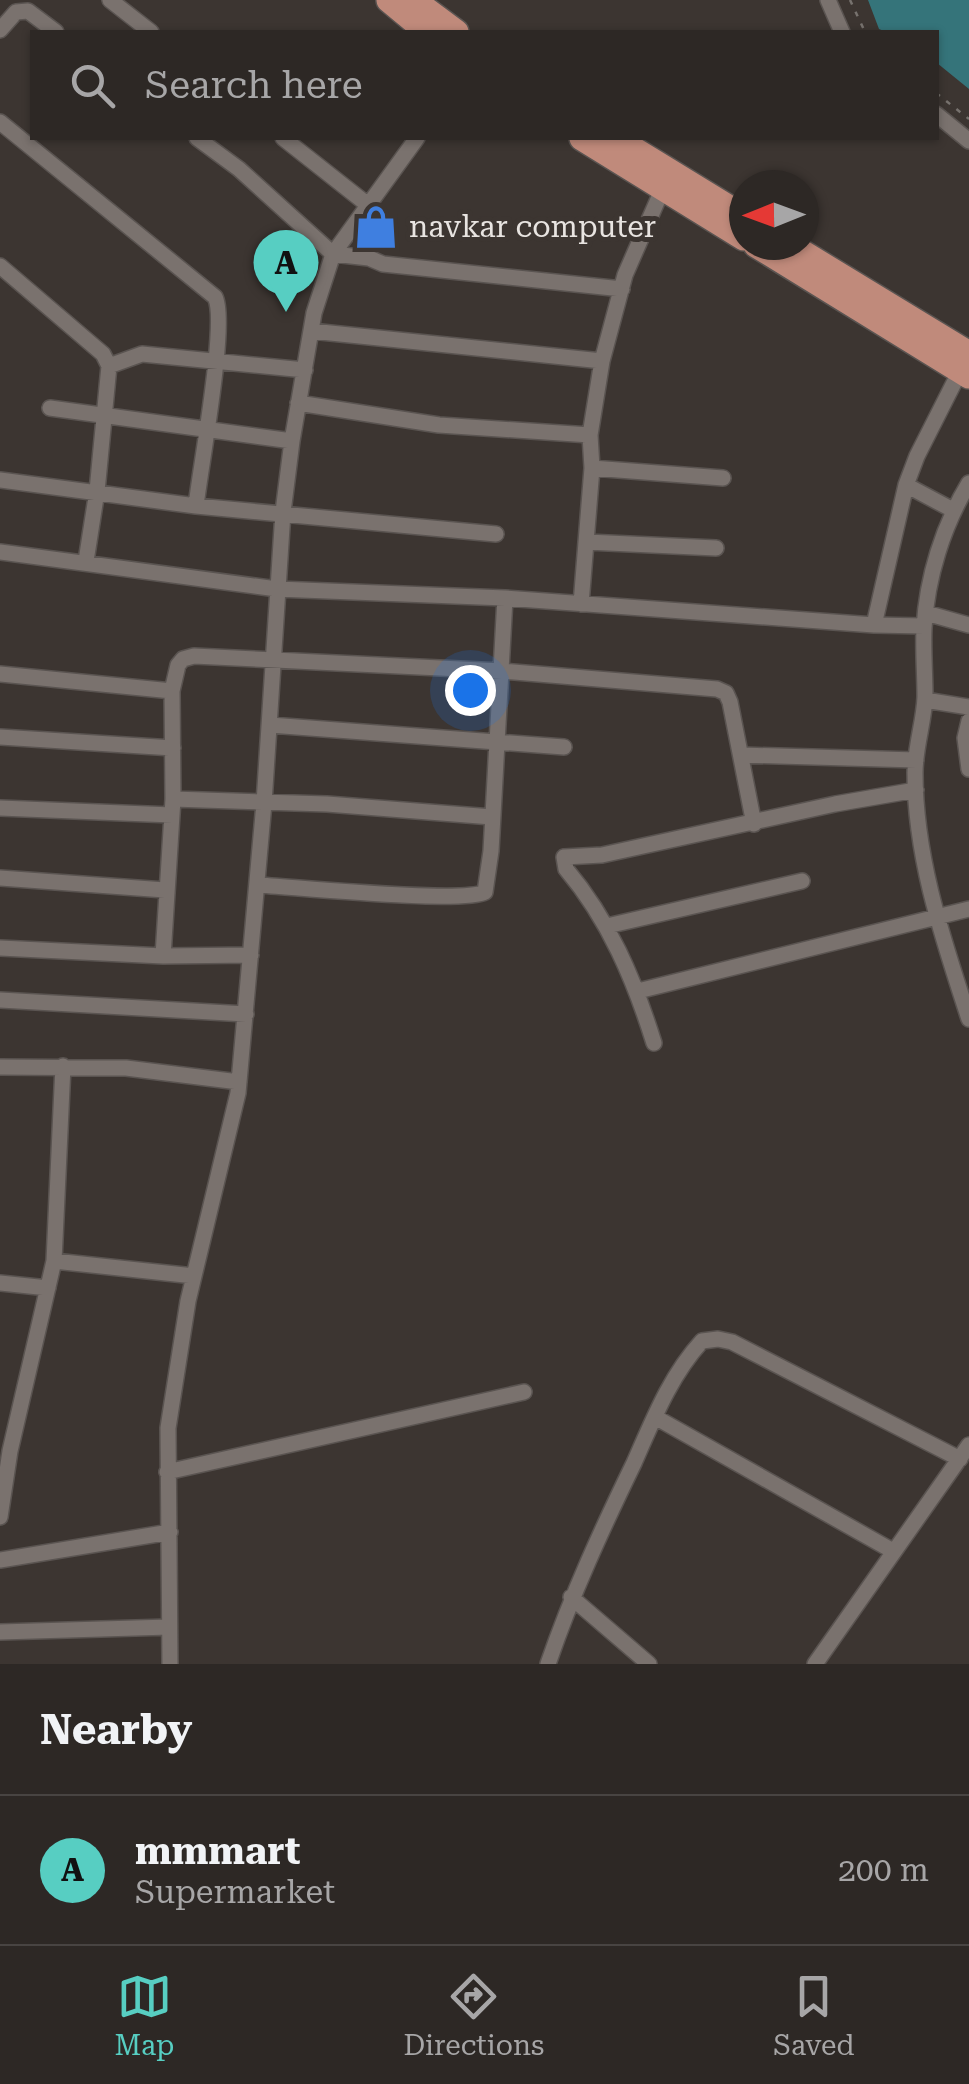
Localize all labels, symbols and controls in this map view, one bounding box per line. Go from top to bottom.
search box [30,30,939,140]
icon: search [65,58,120,113]
text: Search here [145,63,363,107]
north arrow [729,170,819,260]
shop icon: navkar computer [352,203,400,251]
place label: navkar computer [409,209,656,244]
pin: A [254,230,318,312]
your location [445,665,496,716]
text: Nearby [40,1705,192,1754]
text: mmmart [135,1829,300,1873]
text: A [61,1851,84,1889]
text: 200 m [838,1851,929,1889]
text: Supermarket [135,1873,335,1911]
tab: Map [115,1969,174,2062]
tab: Directions [403,1969,544,2062]
tab: Saved [773,1969,855,2062]

